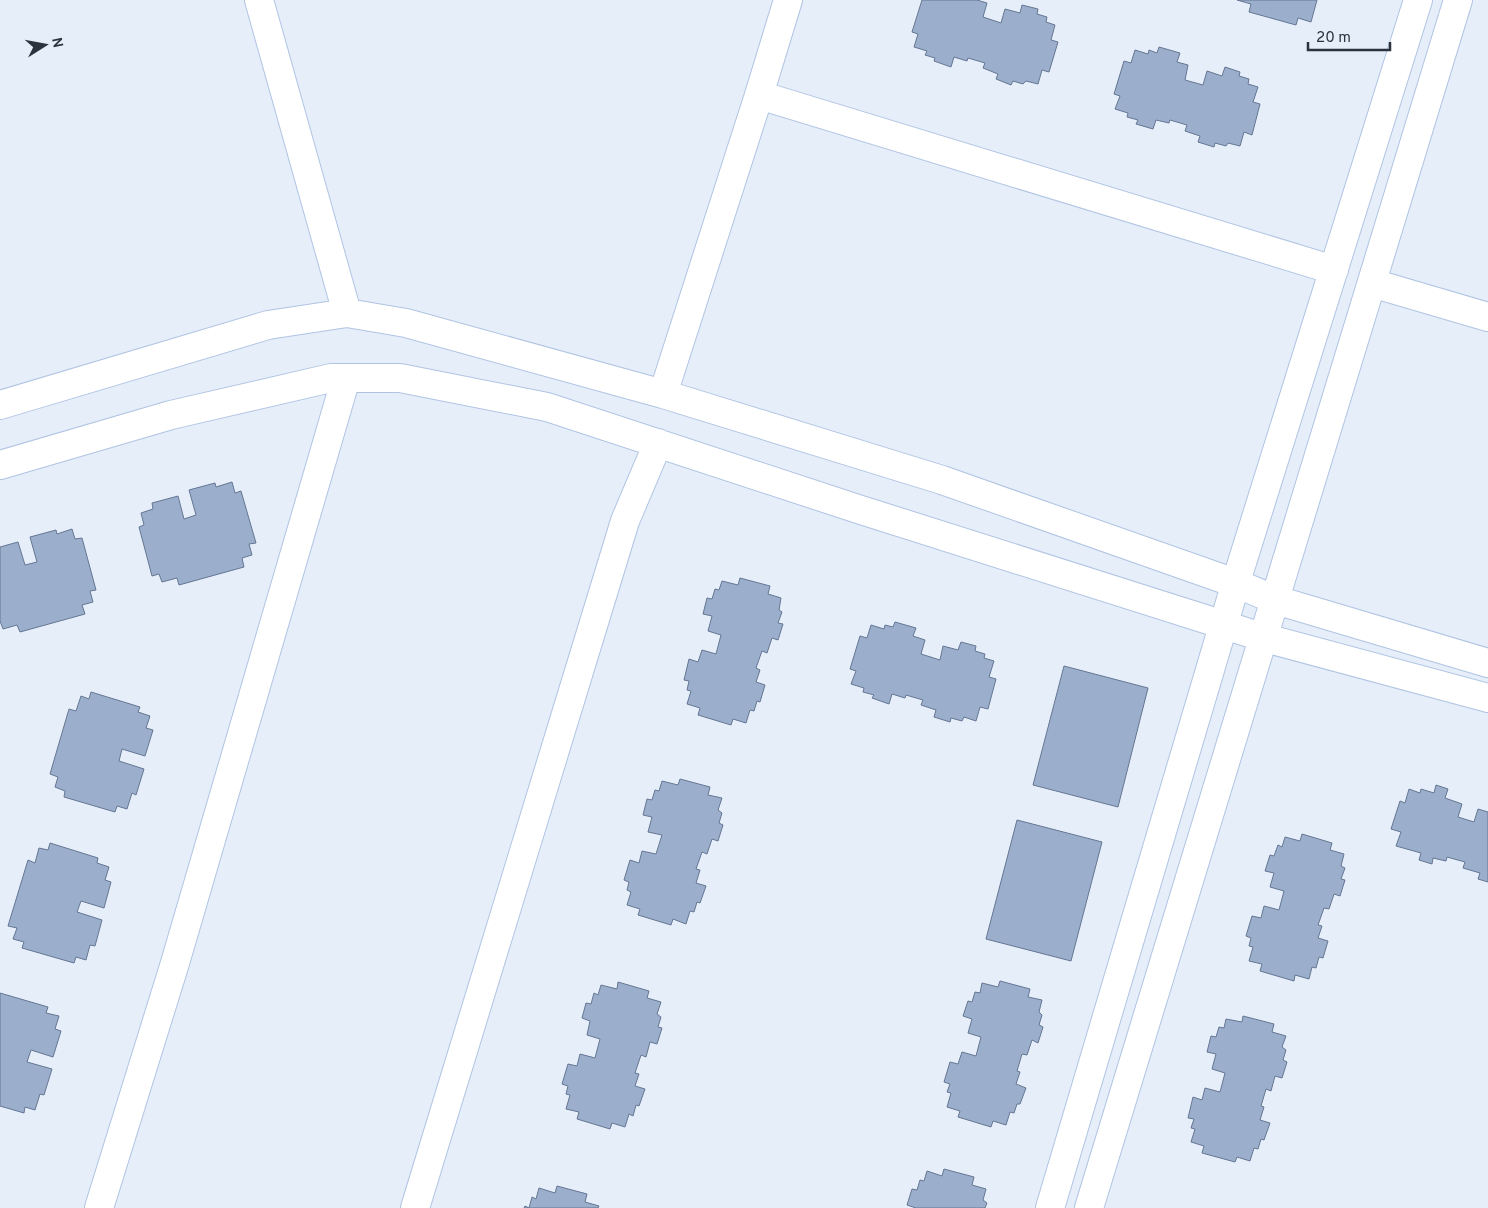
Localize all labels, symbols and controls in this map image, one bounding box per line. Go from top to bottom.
north arrow [20,20,70,70]
scale bar [1308,20,1390,52]
text: 20 m [1316,29,1351,48]
text: N [47,36,66,49]

